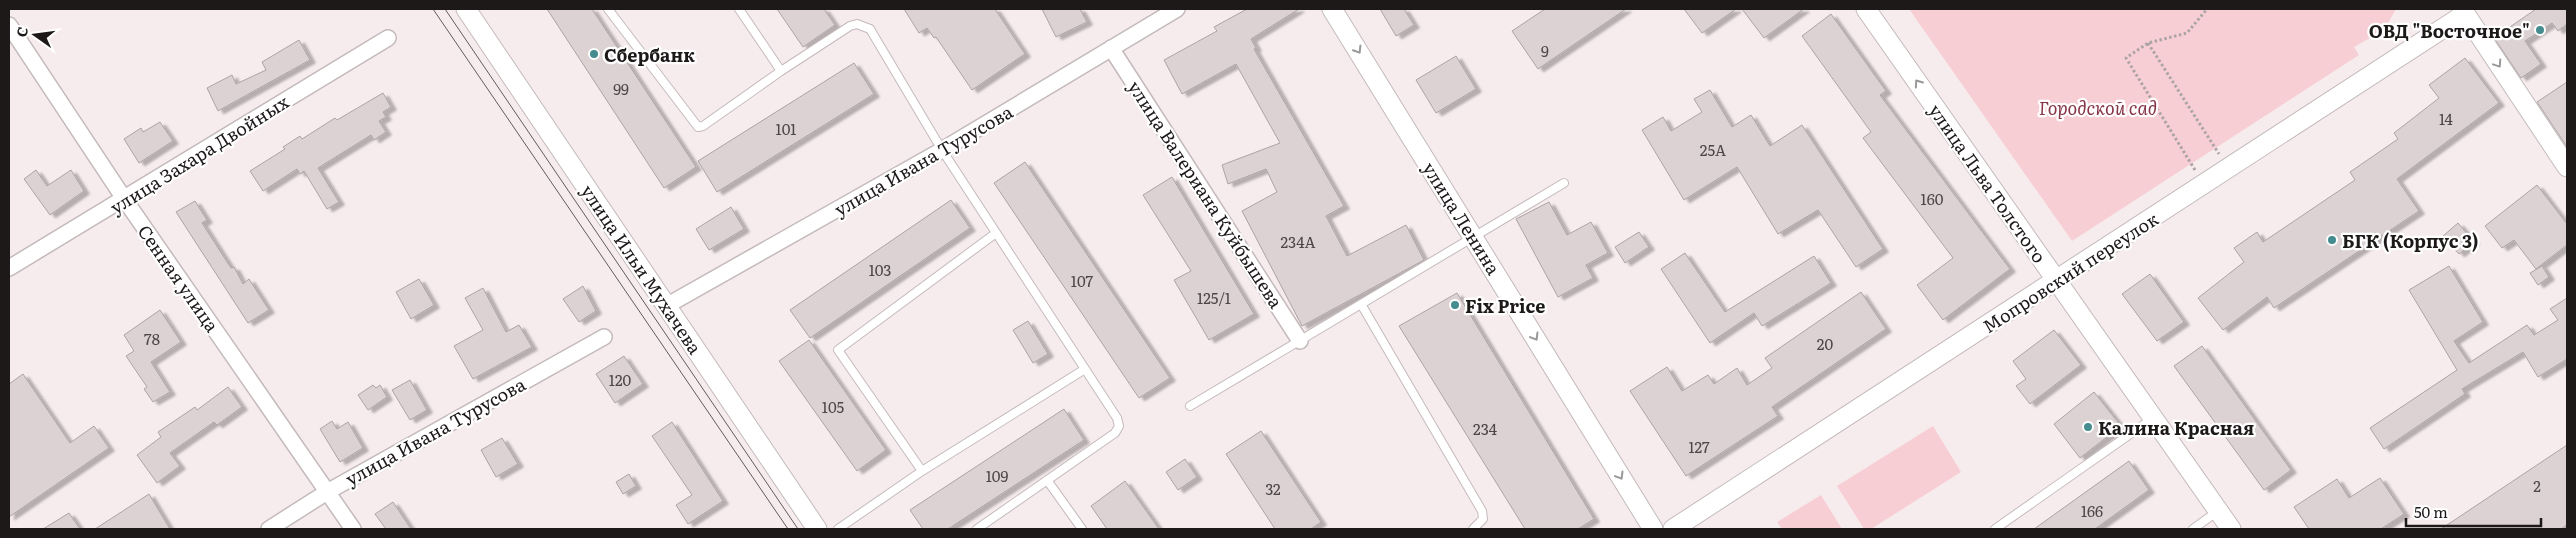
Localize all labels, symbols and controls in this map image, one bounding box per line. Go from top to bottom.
north arrow [10,10,60,60]
place label: ОВД "Восточное" [2369,17,2530,44]
text: С [11,24,32,39]
marker: ОВД "Восточное" [2534,24,2546,36]
house number: 9 [1541,39,1549,62]
place label: Сбербанк [604,41,695,68]
one-way arrow [1352,45,1361,54]
marker: Сбербанк [588,48,600,60]
one-way arrow [2492,59,2502,68]
street label: улица Валериана Куйбышева [1122,75,1290,313]
house number: 99 [613,77,629,100]
one-way arrow [1915,80,1924,89]
street label: улица Захара Двойных [104,87,294,220]
park label: Городской сад [2039,94,2157,121]
street label: улица Ивана Турусова [829,98,1018,222]
street label: улица Льва Толстого [1923,98,2053,268]
house number: 14 [2439,107,2453,130]
house number: 101 [776,117,796,140]
house number: 25А [1700,138,1726,161]
street label: улица Ленина [1417,156,1508,280]
street label: улица Ильи Мухачева [575,179,709,359]
house number: 160 [1921,187,1944,210]
street label: Мопровский переулок [1977,205,2163,339]
street label: Сенная улица [132,219,226,337]
place label: БГК (Корпус 3) [2342,227,2479,254]
house number: 234А [1281,230,1315,253]
marker: БГК (Корпус 3) [2326,234,2338,246]
house number: 103 [869,258,891,281]
house number: 107 [1071,269,1094,292]
house number: 125/1 [1197,286,1231,309]
place label: Fix Price [1465,292,1545,319]
marker: Fix Price [1449,299,1461,311]
house number: 78 [144,327,160,350]
one-way arrow [1529,332,1539,341]
house number: 20 [1817,332,1833,355]
house number: 120 [609,368,632,391]
street label: улица Ивана Турусова [340,370,530,492]
house number: 105 [822,395,845,418]
place label: Калина Красная [2098,414,2254,441]
house number: 234 [1473,417,1497,440]
marker: Калина Красная [2082,421,2094,433]
house number: 127 [1688,435,1710,458]
house number: 109 [986,464,1008,487]
one-way arrow [1614,470,1624,479]
house number: 2 [2533,474,2541,497]
house number: 32 [1265,477,1281,500]
scale bar [2406,496,2541,528]
house number: 166 [2081,499,2103,522]
text: 50 m [2414,500,2448,523]

